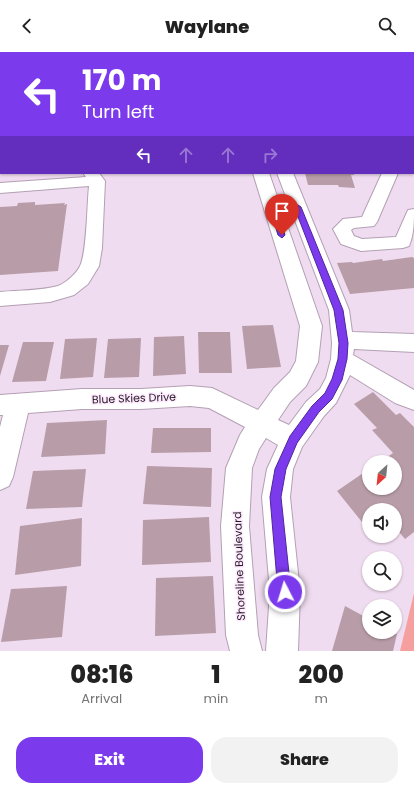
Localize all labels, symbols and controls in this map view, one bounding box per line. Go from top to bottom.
text: Waylane [165,14,249,39]
icon: back [16,15,38,37]
icon: search [376,15,398,37]
text: 170 m [82,61,161,100]
icon: left [16,68,68,120]
text: Turn left [82,99,154,124]
icon: left [133,144,155,166]
icon: ahead [175,144,197,166]
icon: ahead [217,144,239,166]
icon: right [259,144,281,166]
pin [265,194,299,235]
icon: arrive [271,200,293,222]
street label: Blue Skies Drive [92,389,177,407]
north arrow [362,455,402,495]
map controls [362,455,402,639]
button: sound [362,503,402,543]
street label: Shoreline Boulevard [229,511,249,621]
button: search [362,551,402,591]
position arrow [264,571,306,613]
button: layers [362,599,402,639]
text: 08:16 [70,658,133,691]
text: 1 [211,658,221,691]
text: 200 [299,658,344,691]
text: Arrival [81,689,122,708]
text: min [204,689,228,708]
text: m [315,689,328,708]
button: Exit [16,737,203,783]
button: Share [211,737,398,783]

